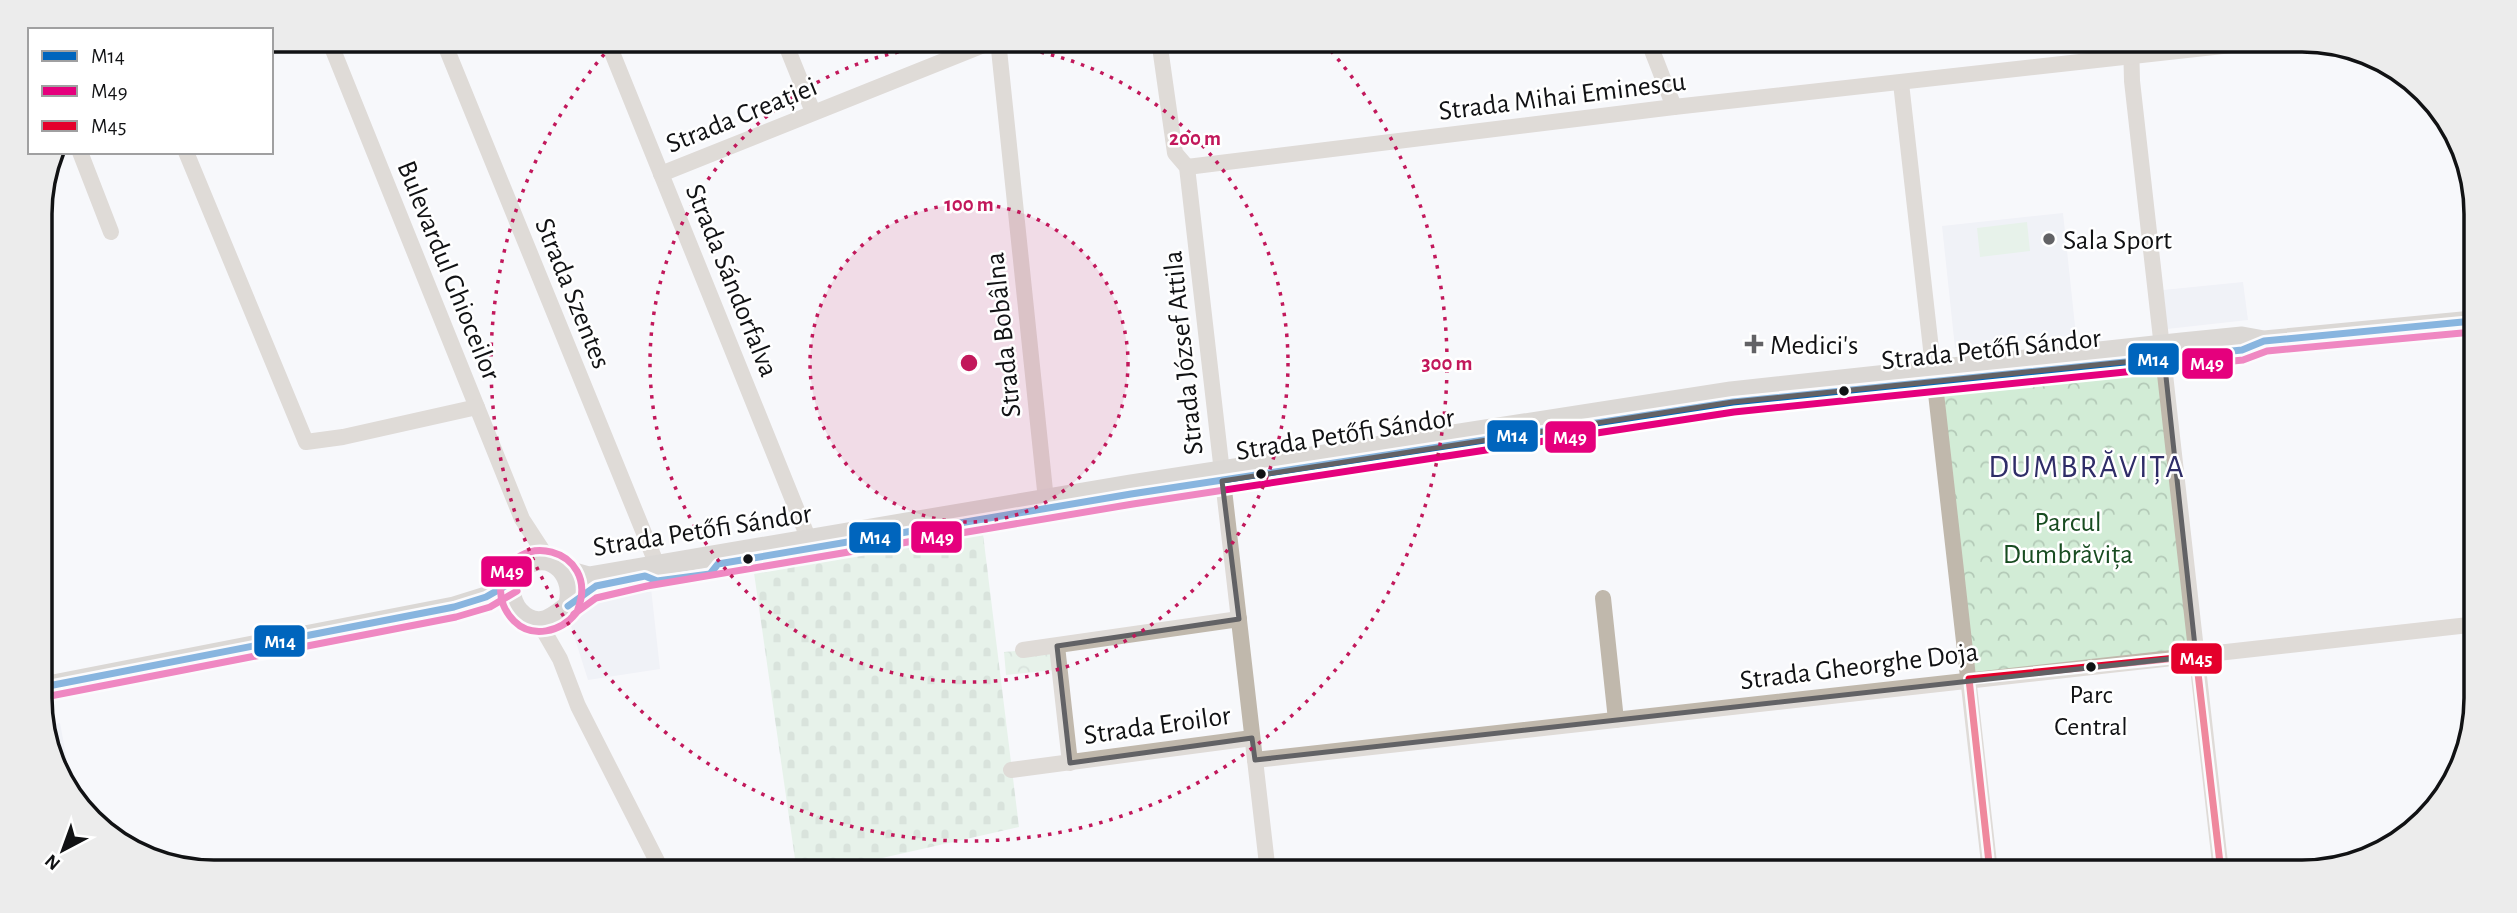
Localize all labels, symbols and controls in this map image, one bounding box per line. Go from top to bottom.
legend [28,28,273,154]
text: M14 [91,46,125,67]
street label: Strada Mihai Eminescu [1437,68,1687,126]
street label: Strada Creației [662,73,822,160]
text: M49 [91,81,128,102]
text: M45 [91,116,126,137]
text: 200 m [1169,128,1221,149]
street label: Bulevardul Ghioceilor [391,157,505,384]
street label: Strada Sándorfalva [680,180,783,381]
text: 100 m [944,194,994,215]
street label: Strada Szentes [529,215,615,373]
place label: Sala Sport [2063,227,2172,255]
marker: Sala Sport [2041,231,2057,247]
street label: Strada József Attila [1159,249,1209,456]
street label: Strada Bobâlna [981,251,1027,419]
street label: Strada Petőfi Sándor [1880,325,2102,375]
place label: Medici's [1770,332,1858,360]
marker: Medici's [1744,334,1764,354]
line badge: M14 [2127,342,2180,376]
line badge: M49 [2181,347,2234,380]
centre of rings [957,351,981,375]
text: M14 [2137,351,2169,370]
text: 300 m [1421,353,1473,374]
text: M49 [2190,355,2224,374]
unlabelled marker [1837,384,1851,398]
street label: Strada Petőfi Sándor [1234,404,1457,466]
line badge: M14 [1486,419,1539,453]
line badge: M49 [1544,420,1597,454]
text: M14 [1496,427,1528,446]
text: M49 [1553,429,1587,448]
district label: DUMBRĂVIȚA [1988,450,2186,485]
unlabelled marker [1254,467,1268,481]
street label: Strada Petőfi Sándor [591,500,814,562]
park label: Parcul Dumbrăvița [2003,509,2133,570]
line badge: M49 [910,520,963,554]
line badge: M14 [848,521,902,554]
text: M14 [859,529,891,548]
text: M49 [920,529,954,548]
unlabelled marker [741,552,755,566]
line badge: M49 [480,555,533,588]
text: M49 [490,563,524,582]
line badge: M14 [253,624,306,658]
text: M14 [264,633,296,652]
street label: Strada Gheorghe Doja [1738,638,1980,696]
line badge: M45 [2170,642,2223,675]
text: M45 [2180,650,2212,669]
marker: Parc Central [2084,660,2098,674]
place label: Parc Central [2054,682,2128,740]
street label: Strada Eroilor [1082,702,1233,750]
north arrow [28,815,98,885]
text: N [42,850,64,873]

